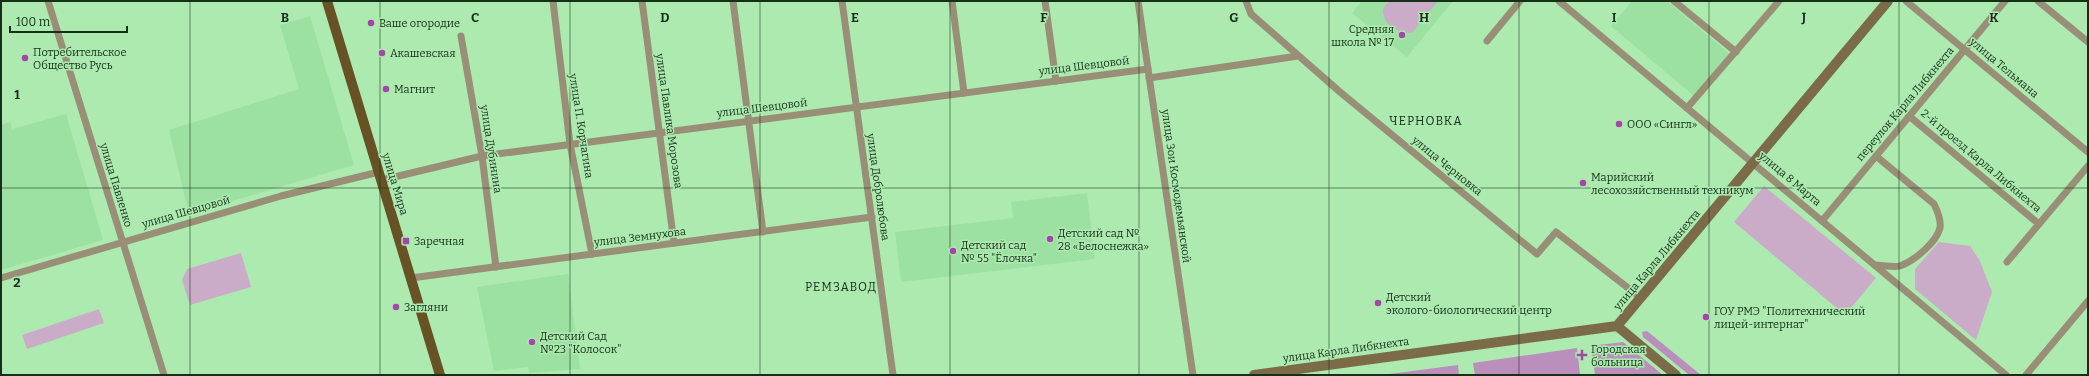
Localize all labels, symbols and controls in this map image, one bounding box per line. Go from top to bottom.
scale bar [10,8,127,34]
text: B [281,10,289,25]
text: C [471,10,479,25]
text: D [660,10,670,25]
text: E [851,10,859,25]
text: F [1040,10,1048,25]
text: G [1229,10,1239,25]
text: H [1419,10,1429,25]
text: I [1612,10,1617,25]
text: J [1801,10,1807,25]
text: K [1989,10,1999,25]
text: 100 m [16,15,51,29]
place label: Ваше огородие [379,17,460,30]
marker: Ваше огородие [366,18,376,28]
place label: Средняя школа № 17 [1331,23,1394,49]
marker: Средняя школа № 17 [1397,30,1407,40]
street label: улица Тельмана [1966,35,2041,101]
street label: переулок Карла Либкнехта [1853,44,1957,164]
place label: Потребительское Общество Русь [33,46,126,72]
place label: Акашевская [390,47,455,60]
marker: Акашевская [377,48,387,58]
street label: улица Павлика Морозова [653,52,685,189]
marker: Потребительское Общество Русь [20,53,30,63]
street label: улица Шевцовой [1037,54,1130,78]
street label: улица П. Корчагина [566,72,596,179]
place label: Магнит [394,83,435,96]
marker: Магнит [381,84,391,94]
text: 1 [14,87,20,102]
street label: улица Шевцовой [715,96,808,120]
street label: улица Дубинина [477,103,504,194]
street label: улица Зои Космодемьянской [1159,107,1193,264]
street label: 2-й проезд Карла Либкнехта [1918,107,2044,215]
district label: ЧЕРНОВКА [1389,114,1463,128]
place label: ООО «Сингл» [1627,118,1697,131]
marker: ООО «Сингл» [1614,119,1624,129]
street label: улица Добролюбова [864,132,892,241]
street label: улица Черновка [1409,133,1485,198]
street label: улица Павленко [97,140,135,229]
street label: улица 8 Марта [1756,149,1824,209]
street label: улица Мира [379,150,411,217]
place label: Марийский лесохозяйственный техникум [1591,171,1754,197]
marker: Марийский лесохозяйственный техникум [1578,178,1588,188]
street label: улица Шевцовой [139,193,232,231]
street label: улица Карла Либкнехта [1611,207,1703,314]
street label: улица Земнухова [592,225,687,249]
place label: Детский сад № 28 «Белоснежка» [1058,227,1149,253]
marker: Детский сад № 28 «Белоснежка» [1045,234,1055,244]
place label: Заречная [414,235,464,248]
marker: Заречная [401,236,411,246]
place label: Детский сад № 55 "Ёлочка" [961,239,1037,265]
marker: Детский сад № 55 "Ёлочка" [948,246,958,256]
text: 2 [13,275,21,290]
district label: РЕМЗАВОД [805,280,877,294]
place label: Детский эколого-биологический центр [1386,291,1552,317]
marker: Детский эколого-биологический центр [1373,298,1383,308]
place label: Загляни [404,301,448,314]
marker: Загляни [391,302,401,312]
place label: ГОУ РМЭ "Политехнический лицей-интернат" [1714,305,1865,331]
marker: ГОУ РМЭ "Политехнический лицей-интернат" [1701,312,1711,322]
place label: Детский Сад №23 "Колосок" [540,330,621,356]
street label: улица Карла Либкнехта [1281,335,1410,365]
marker: Детский Сад №23 "Колосок" [527,337,537,347]
place label: Городская больница [1591,343,1646,369]
marker: Городская больница [1576,349,1588,361]

